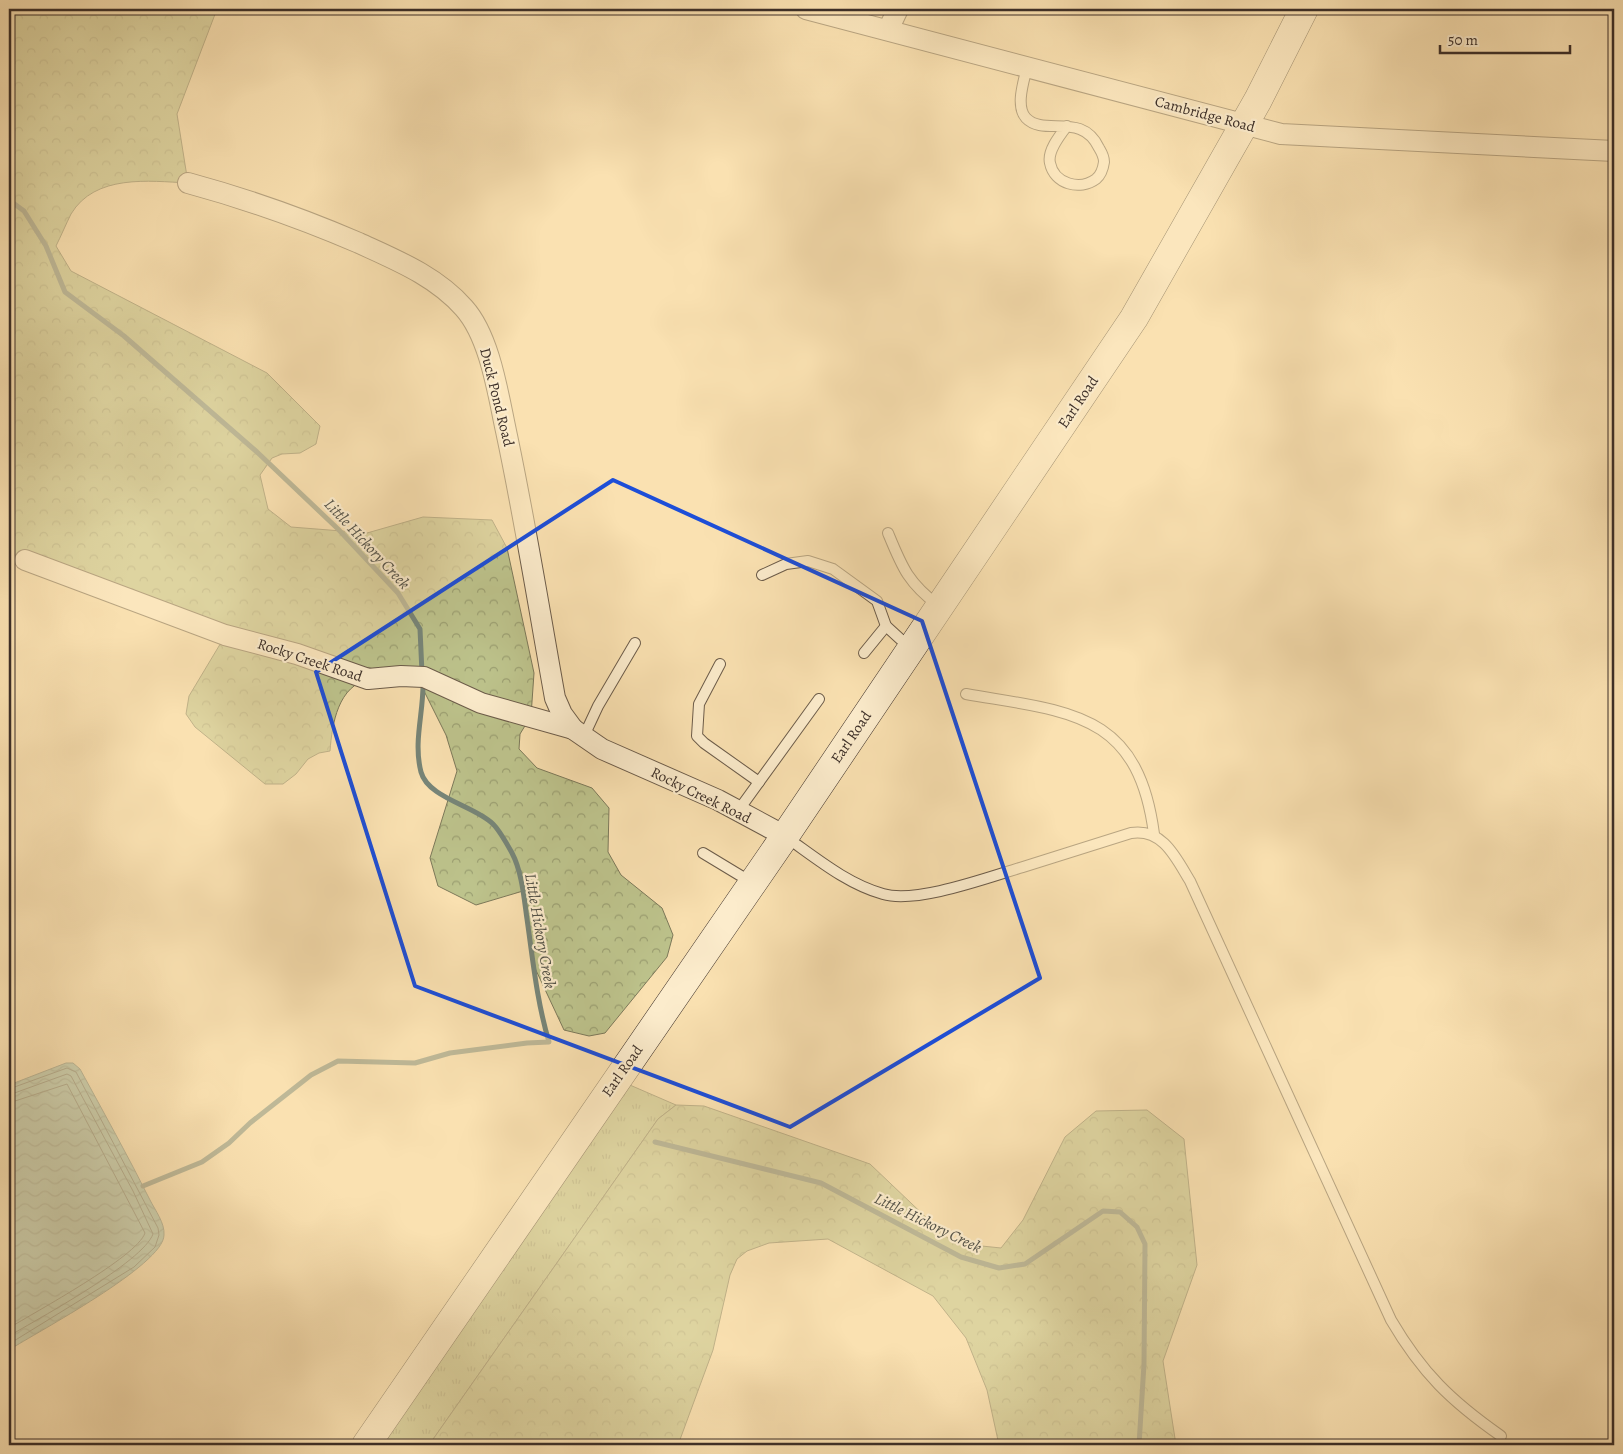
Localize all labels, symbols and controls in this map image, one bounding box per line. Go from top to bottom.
scale bar [1440,22,1570,54]
text: 50 m [1448,30,1478,50]
street label: Cambridge Road [1153,91,1258,137]
street label: Duck Pond Road [475,346,519,449]
street label: Earl Road [1053,371,1103,432]
water label: Little Hickory Creek [319,494,415,594]
street label: Rocky Creek Road [255,634,366,687]
street label: Earl Road [826,706,876,767]
street label: Rocky Creek Road [647,762,755,828]
water label: Little Hickory Creek [519,872,561,990]
street label: Earl Road [597,1040,648,1101]
water label: Little Hickory Creek [871,1188,985,1258]

